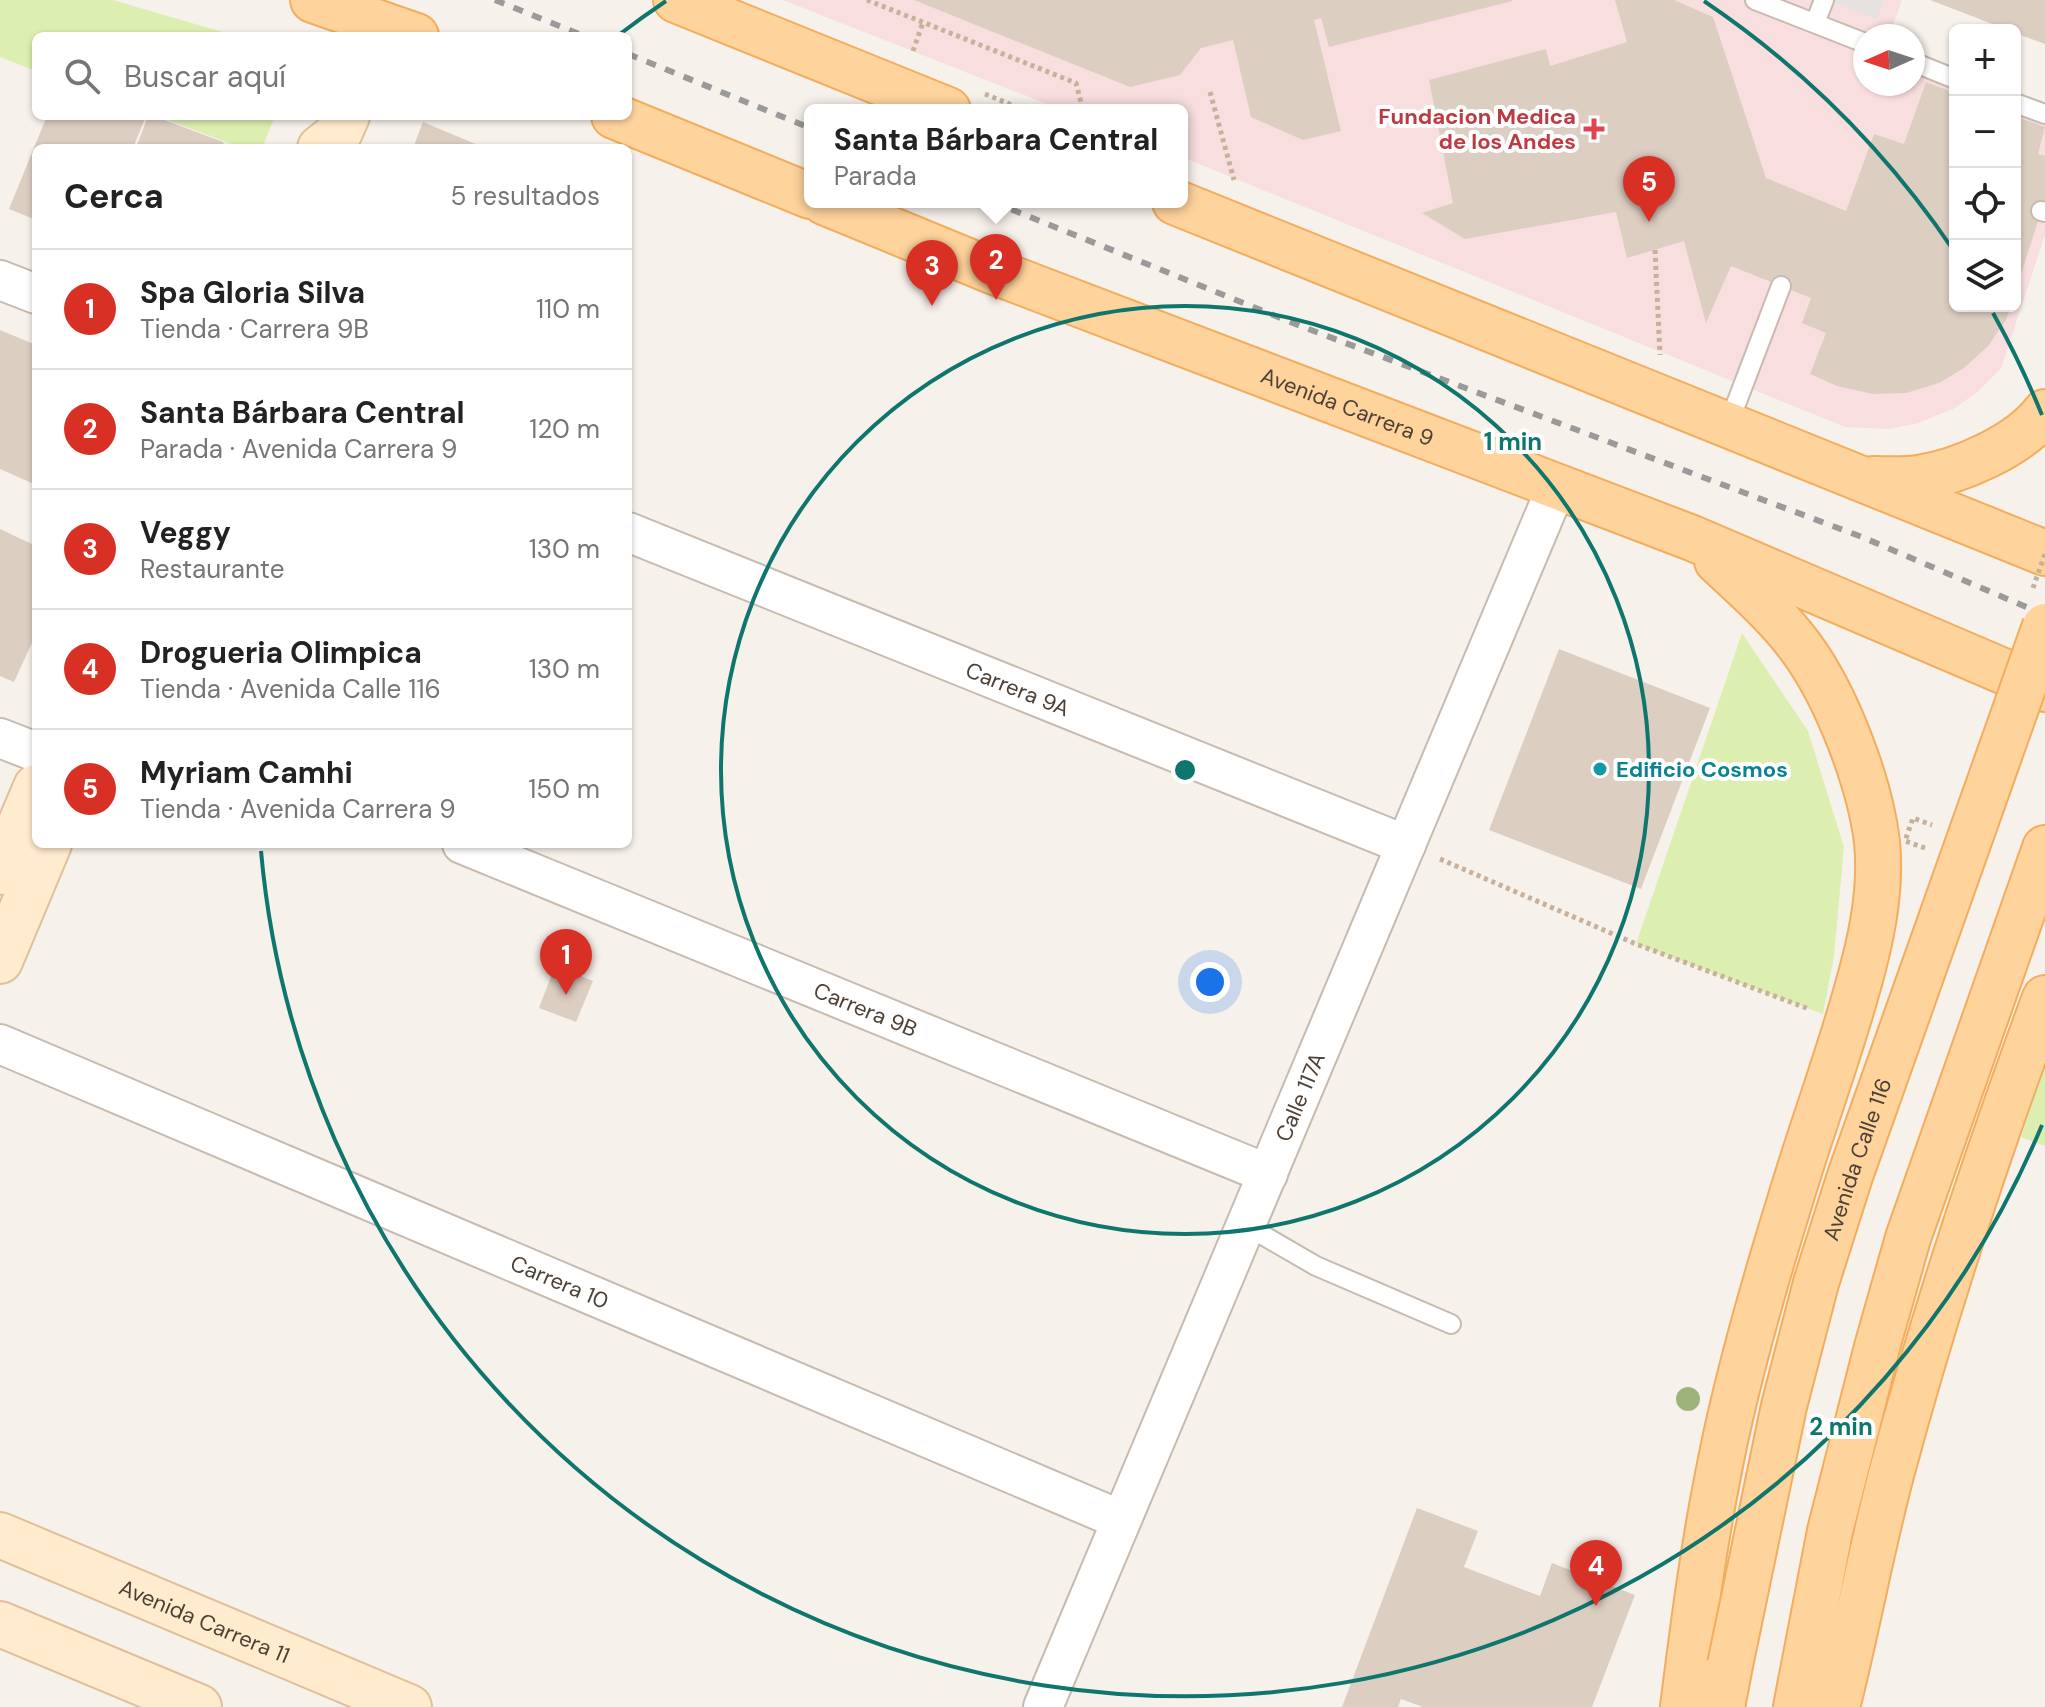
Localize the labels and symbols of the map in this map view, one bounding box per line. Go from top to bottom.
north arrow [1853,24,1925,96]
place label: Fundacion Medica de los Andes [1378,102,1576,156]
marker: Fundacion Medica de los Andes [1583,118,1605,140]
pin: 5 [1623,156,1675,222]
pin: 2 [970,234,1022,300]
pin: 3 [906,240,958,306]
street label: Avenida Carrera 9 [1257,361,1438,453]
text: 1 min [1484,426,1542,457]
street label: Carrera 9A [961,655,1074,723]
place label: Edificio Cosmos [1616,755,1788,784]
centre of rings [1171,756,1199,784]
marker: Edificio Cosmos [1591,760,1609,778]
pin: 1 [540,929,592,995]
your location [1190,962,1230,1002]
street label: Carrera 9B [809,976,921,1044]
street label: Calle 117A [1269,1048,1332,1146]
street label: Avenida Calle 116 [1816,1074,1899,1244]
street label: Carrera 10 [506,1248,613,1316]
text: 2 min [1809,1411,1873,1442]
pin: 4 [1570,1540,1622,1606]
street label: Avenida Carrera 11 [115,1573,294,1670]

